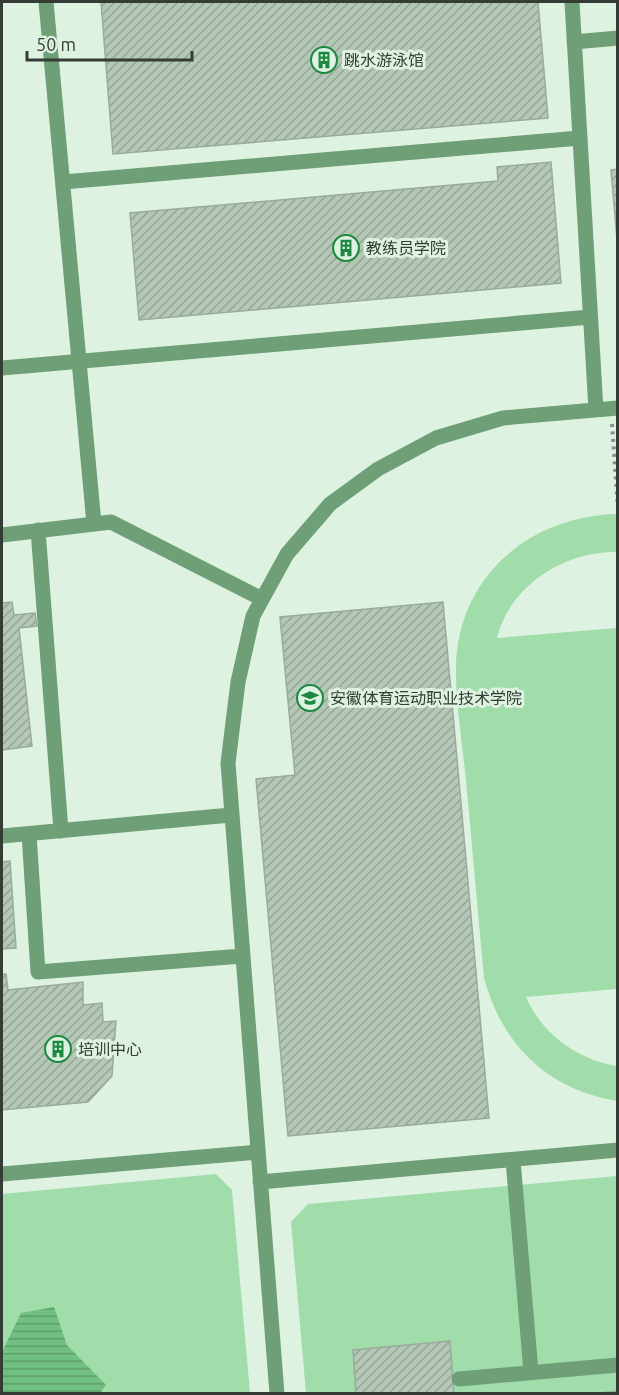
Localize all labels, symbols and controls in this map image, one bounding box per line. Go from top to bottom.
scale bar [27,24,192,62]
text: 50 m [36,34,76,54]
building icon: 跳水游泳馆 [309,45,339,75]
place label: 跳水游泳馆 [344,51,424,69]
building icon: 教练员学院 [331,233,361,263]
place label: 教练员学院 [366,239,446,257]
school or university icon: 安徽体育运动职业技术学院 [295,683,325,713]
place label: 安徽体育运动职业技术学院 [330,689,522,707]
building icon: 培训中心 [43,1034,73,1064]
place label: 培训中心 [78,1040,142,1058]

